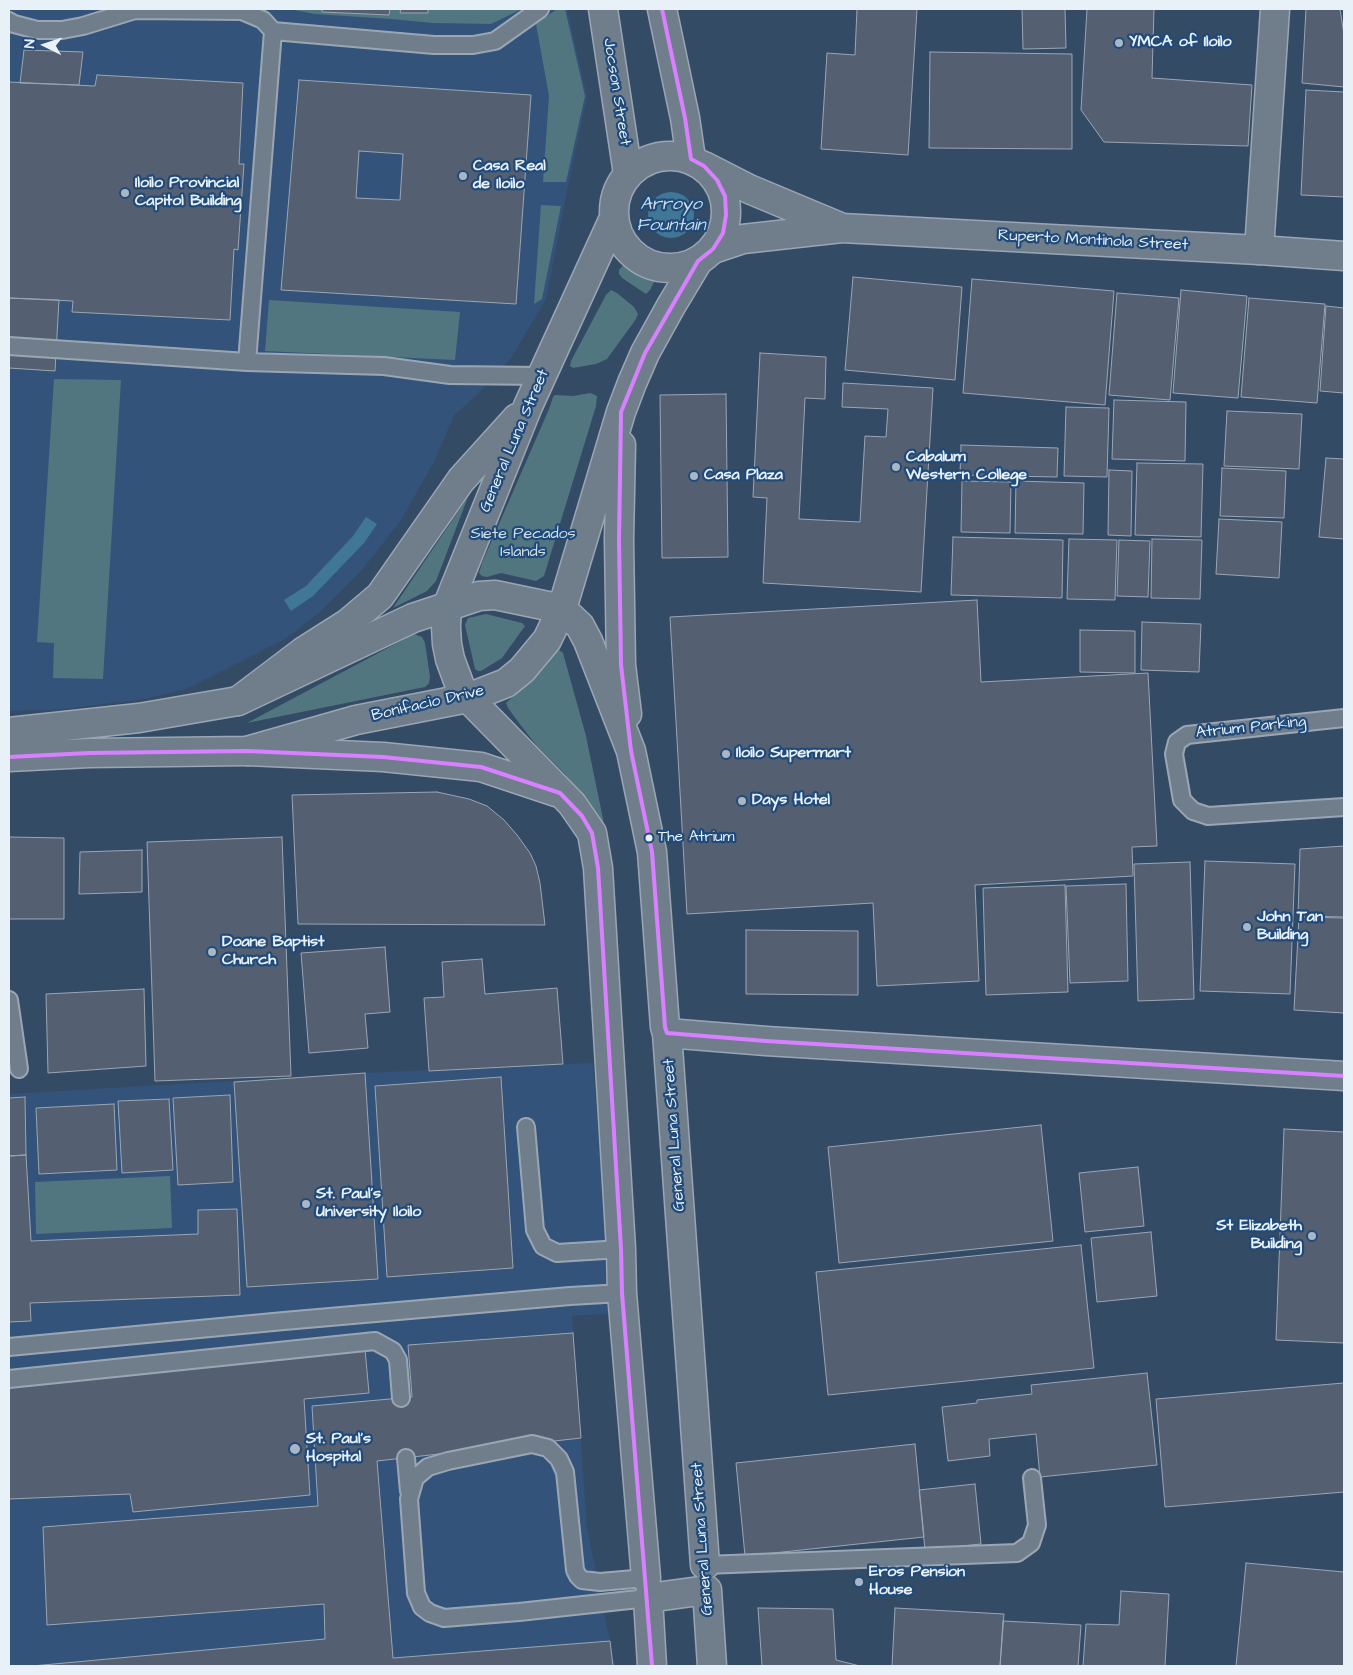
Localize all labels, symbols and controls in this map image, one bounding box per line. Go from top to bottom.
north arrow [20,20,70,70]
place label: YMCA of Iloilo [1129,33,1232,53]
street label: Jocson Street [598,37,634,147]
marker: YMCA of Iloilo [1113,37,1125,49]
text: N [20,39,40,49]
place label: Casa Real de Iloilo [473,157,546,195]
marker: Casa Real de Iloilo [457,170,469,182]
place label: Iloilo Provincial Capitol Building [135,174,242,212]
marker: Iloilo Provincial Capitol Building [119,187,131,199]
water label: Arroyo Fountain [637,194,705,236]
street label: Ruperto Montinola Street [997,226,1189,256]
street label: General Luna Street [476,367,554,515]
place label: Cabalum Western College [906,448,1027,486]
marker: Cabalum Western College [890,461,902,473]
place label: Casa Plaza [704,466,783,486]
marker: Casa Plaza [688,470,700,482]
park label: Siete Pecados Islands [470,525,576,563]
street label: Bonifacio Drive [370,682,486,726]
street label: Atrium Parking [1195,713,1307,743]
place label: Iloilo Supermart [736,744,851,764]
marker: Iloilo Supermart [720,748,732,760]
place label: Days Hotel [752,791,830,811]
marker: Days Hotel [736,795,748,807]
place label: The Atrium [658,829,734,847]
marker: The Atrium [644,833,654,843]
place label: John Tan Building [1257,908,1323,946]
marker: John Tan Building [1241,921,1253,933]
place label: Doane Baptist Church [222,933,324,971]
marker: Doane Baptist Church [206,946,218,958]
street label: General Luna Street [660,1058,690,1212]
place label: St. Paul's University Iloilo [316,1185,421,1223]
marker: St. Paul's University Iloilo [300,1198,312,1210]
place label: St Elizabeth Building [1216,1217,1302,1255]
marker: St Elizabeth Building [1306,1230,1318,1242]
place label: St. Paul's Hospital [306,1430,371,1468]
marker: St. Paul's Hospital [288,1442,302,1456]
street label: General Luna Street [688,1462,718,1616]
place label: Eros Pension House [869,1563,965,1601]
marker: Eros Pension House [853,1576,865,1588]

